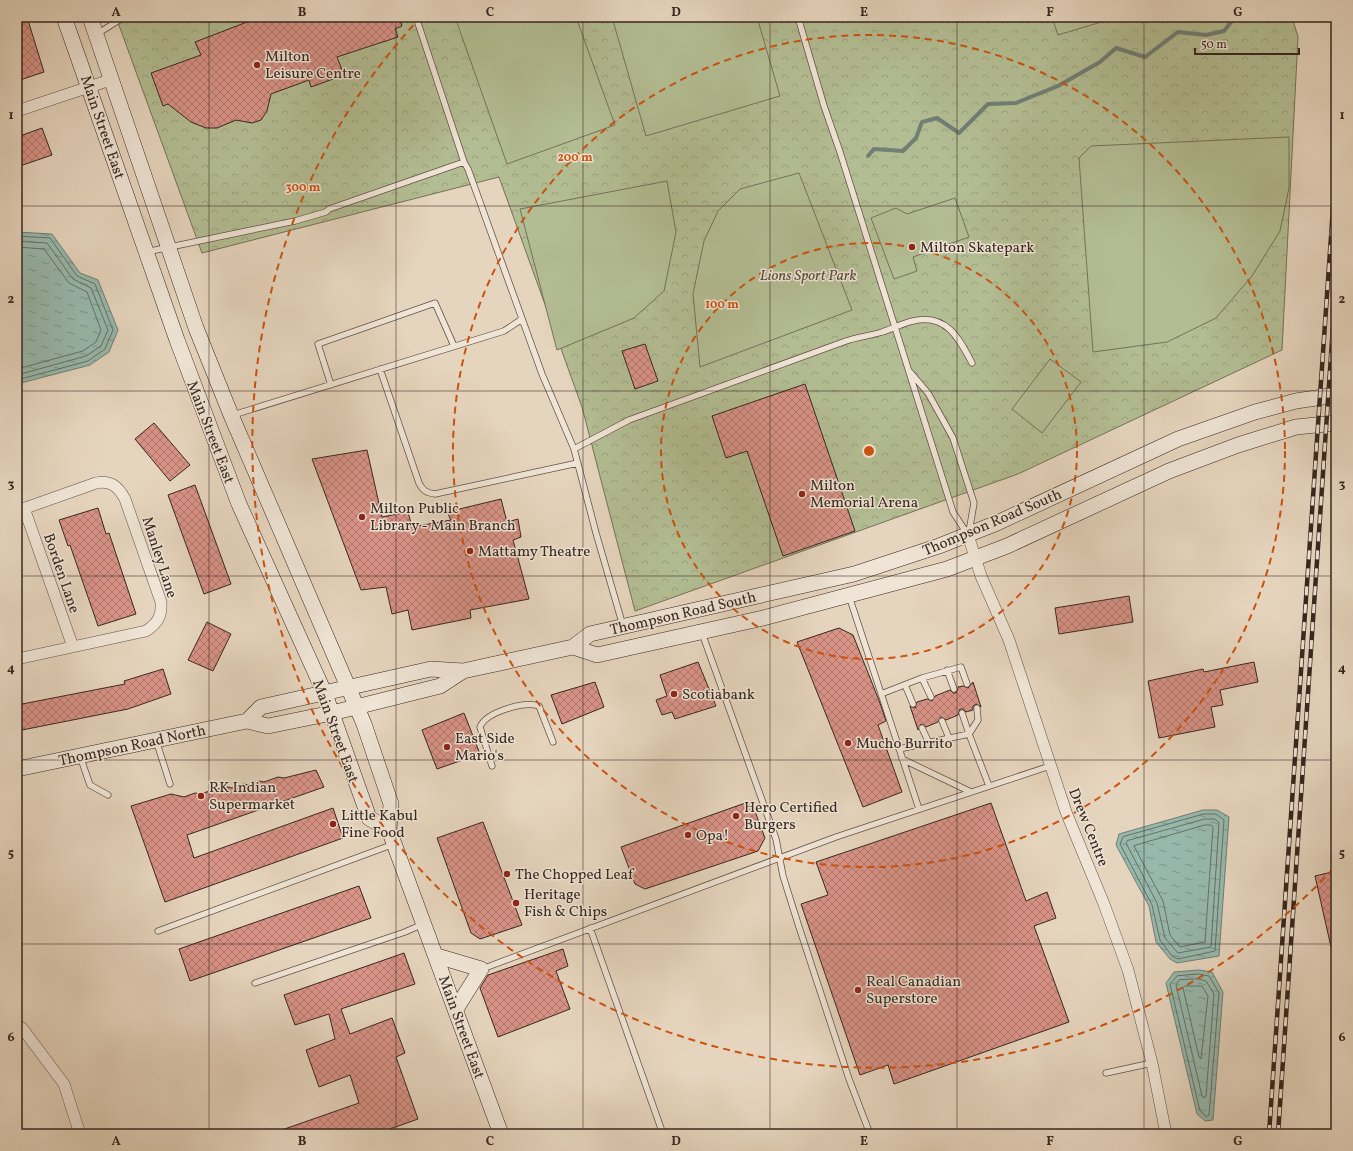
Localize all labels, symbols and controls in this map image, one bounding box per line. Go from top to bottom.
text: A [111,4,121,22]
text: B [298,4,307,22]
text: C [486,4,494,22]
text: D [671,4,681,22]
text: E [860,4,868,22]
text: F [1046,4,1054,22]
text: G [1233,4,1243,22]
scale bar [1195,30,1299,56]
text: 50 m [1201,37,1227,53]
place label: Milton Leisure Centre [265,47,361,85]
marker: Milton Leisure Centre [252,60,262,70]
street label: Main Street East [74,73,129,182]
text: 1 [8,107,14,125]
text: 1 [1339,107,1345,125]
text: 200 m [557,150,593,166]
text: 300 m [286,180,321,196]
place label: Milton Skatepark [920,238,1034,259]
marker: Milton Skatepark [907,242,917,252]
park label: Lions Sport Park [760,266,856,287]
text: 2 [8,291,15,309]
text: 2 [1339,291,1346,309]
text: 100 m [705,297,739,313]
street label: Main Street East [180,378,239,487]
centre of rings [862,444,876,458]
text: 3 [8,476,15,494]
place label: Milton Memorial Arena [810,476,918,514]
text: 3 [1339,476,1346,494]
street label: Thompson Road South [920,485,1066,562]
marker: Milton Memorial Arena [797,489,807,499]
place label: Milton Public Library - Main Branch [370,499,516,537]
marker: Milton Public Library - Main Branch [357,512,367,522]
street label: Manley Lane [136,514,182,601]
street label: Borden Lane [37,531,84,616]
place label: Mattamy Theatre [478,542,590,563]
marker: Mattamy Theatre [465,546,475,556]
street label: Thompson Road South [608,587,759,641]
text: 4 [7,660,15,678]
text: 4 [1338,660,1346,678]
street label: Main Street East [306,677,363,786]
place label: Scotiabank [682,685,755,706]
marker: Scotiabank [669,689,679,699]
street label: Thompson Road North [57,721,208,772]
place label: East Side Mario's [455,729,515,767]
place label: Mucho Burrito [856,734,952,755]
marker: Mucho Burrito [843,738,853,748]
marker: East Side Mario's [442,742,452,752]
place label: RK Indian Supermarket [209,778,295,816]
street label: Drew Centre [1062,785,1113,870]
marker: RK Indian Supermarket [196,791,206,801]
place label: Hero Certified Burgers [744,798,838,836]
place label: Little Kabul Fine Food [341,806,418,844]
marker: Hero Certified Burgers [731,811,741,821]
marker: Little Kabul Fine Food [328,819,338,829]
place label: Opa! [696,826,729,847]
marker: Opa! [683,830,693,840]
text: 5 [8,845,14,863]
text: 5 [1339,845,1345,863]
place label: The Chopped Leaf [515,865,635,886]
marker: The Chopped Leaf [502,869,512,879]
place label: Heritage Fish & Chips [524,885,607,923]
marker: Heritage Fish & Chips [511,898,521,908]
place label: Real Canadian Superstore [866,972,961,1010]
street label: Main Street East [432,973,489,1082]
marker: Real Canadian Superstore [853,985,863,995]
text: 6 [7,1029,15,1047]
text: 6 [1338,1029,1346,1047]
text: A [111,1133,121,1151]
text: B [298,1133,307,1151]
text: C [486,1133,494,1151]
text: D [671,1133,681,1151]
text: E [860,1133,868,1151]
text: F [1046,1133,1054,1151]
text: G [1233,1133,1243,1151]

